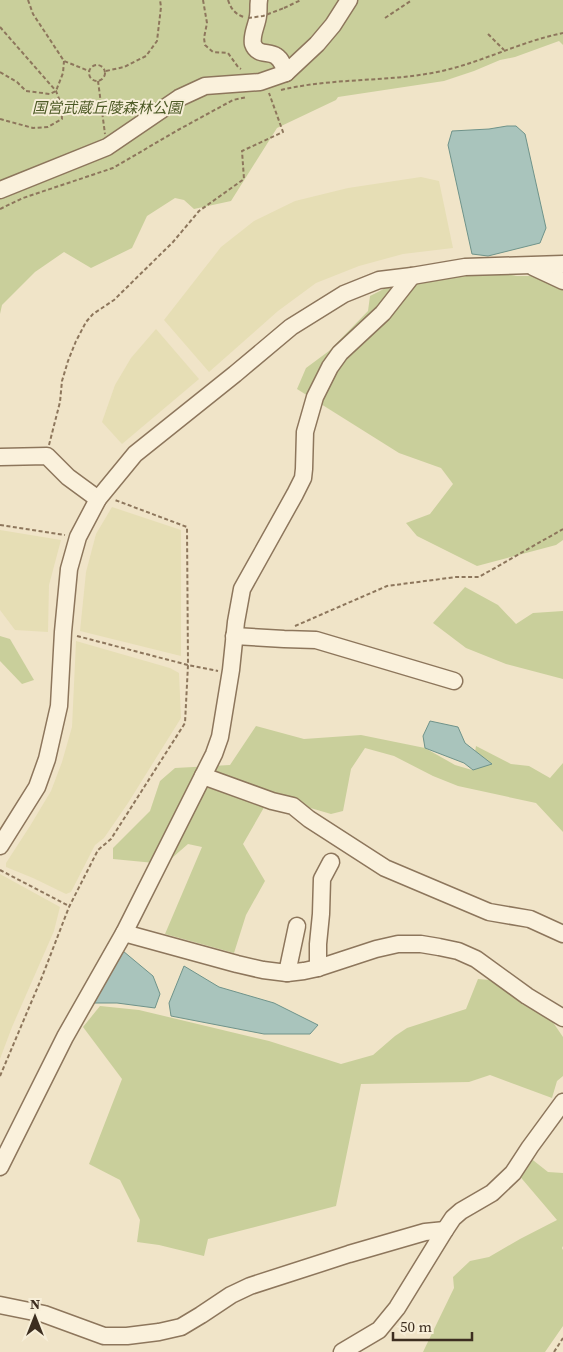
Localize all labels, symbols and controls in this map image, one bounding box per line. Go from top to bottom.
park label: 国営武蔵丘陵森林公園 [32,97,184,118]
north arrow [10,1292,60,1342]
text: N [30,1294,40,1314]
scale bar [393,1310,472,1342]
text: 50 m [400,1316,432,1337]

